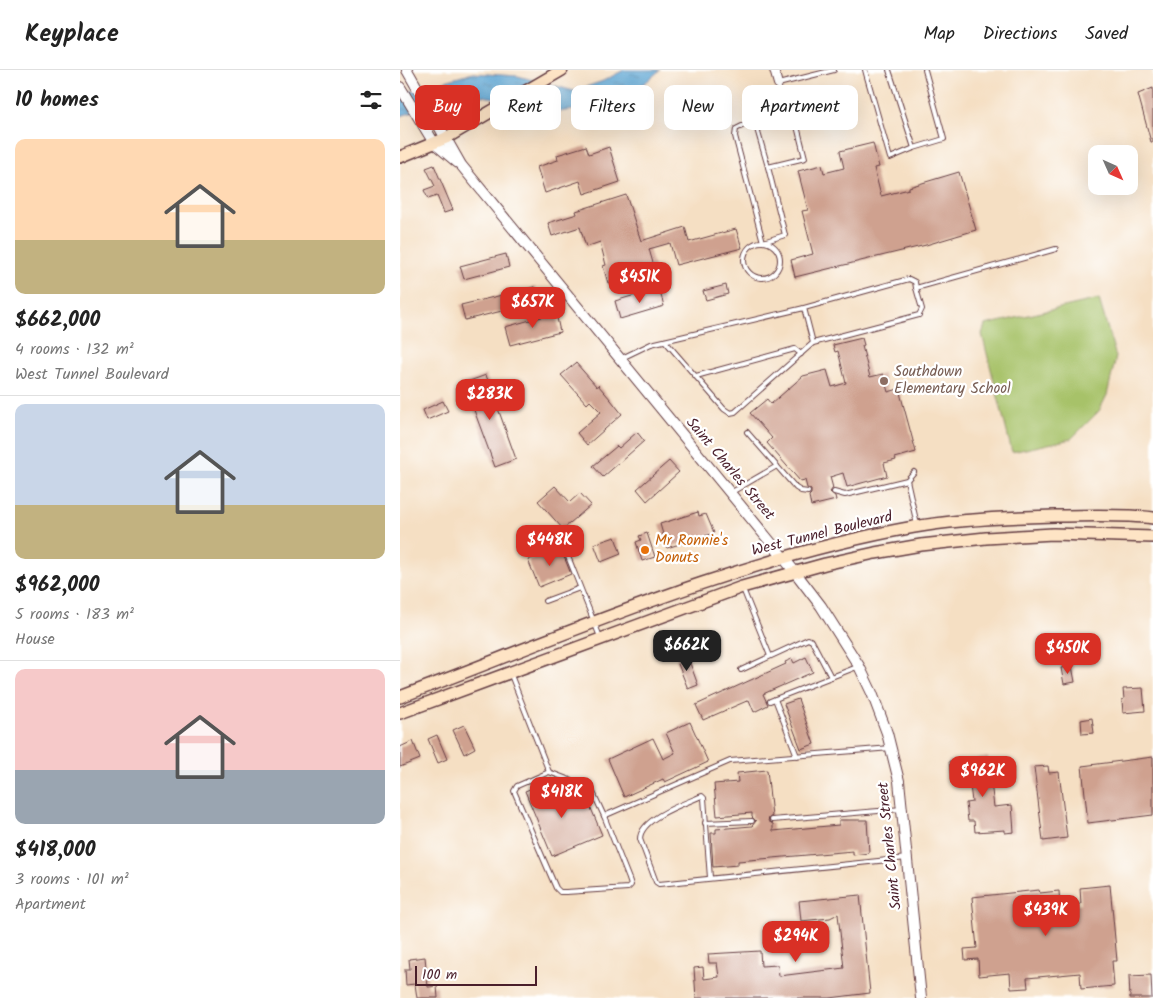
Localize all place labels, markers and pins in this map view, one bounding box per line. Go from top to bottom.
pin: $451K [605,262,675,304]
pin: $657K [498,286,568,329]
place label: Southdown Elementary School [894,360,1011,401]
marker: Southdown Elementary School [878,375,890,387]
pin: $283K [455,378,525,421]
pin: $448K [515,524,585,567]
place label: Mr Ronnie's Donuts [655,529,729,570]
marker: Mr Ronnie's Donuts [639,544,651,556]
pin: $662K [652,630,722,672]
pin: $450K [1033,632,1103,675]
pin: $962K [948,756,1018,798]
pin: $418K [527,776,597,819]
pin: $439K [1011,894,1081,937]
pin: $294K [761,920,831,963]

